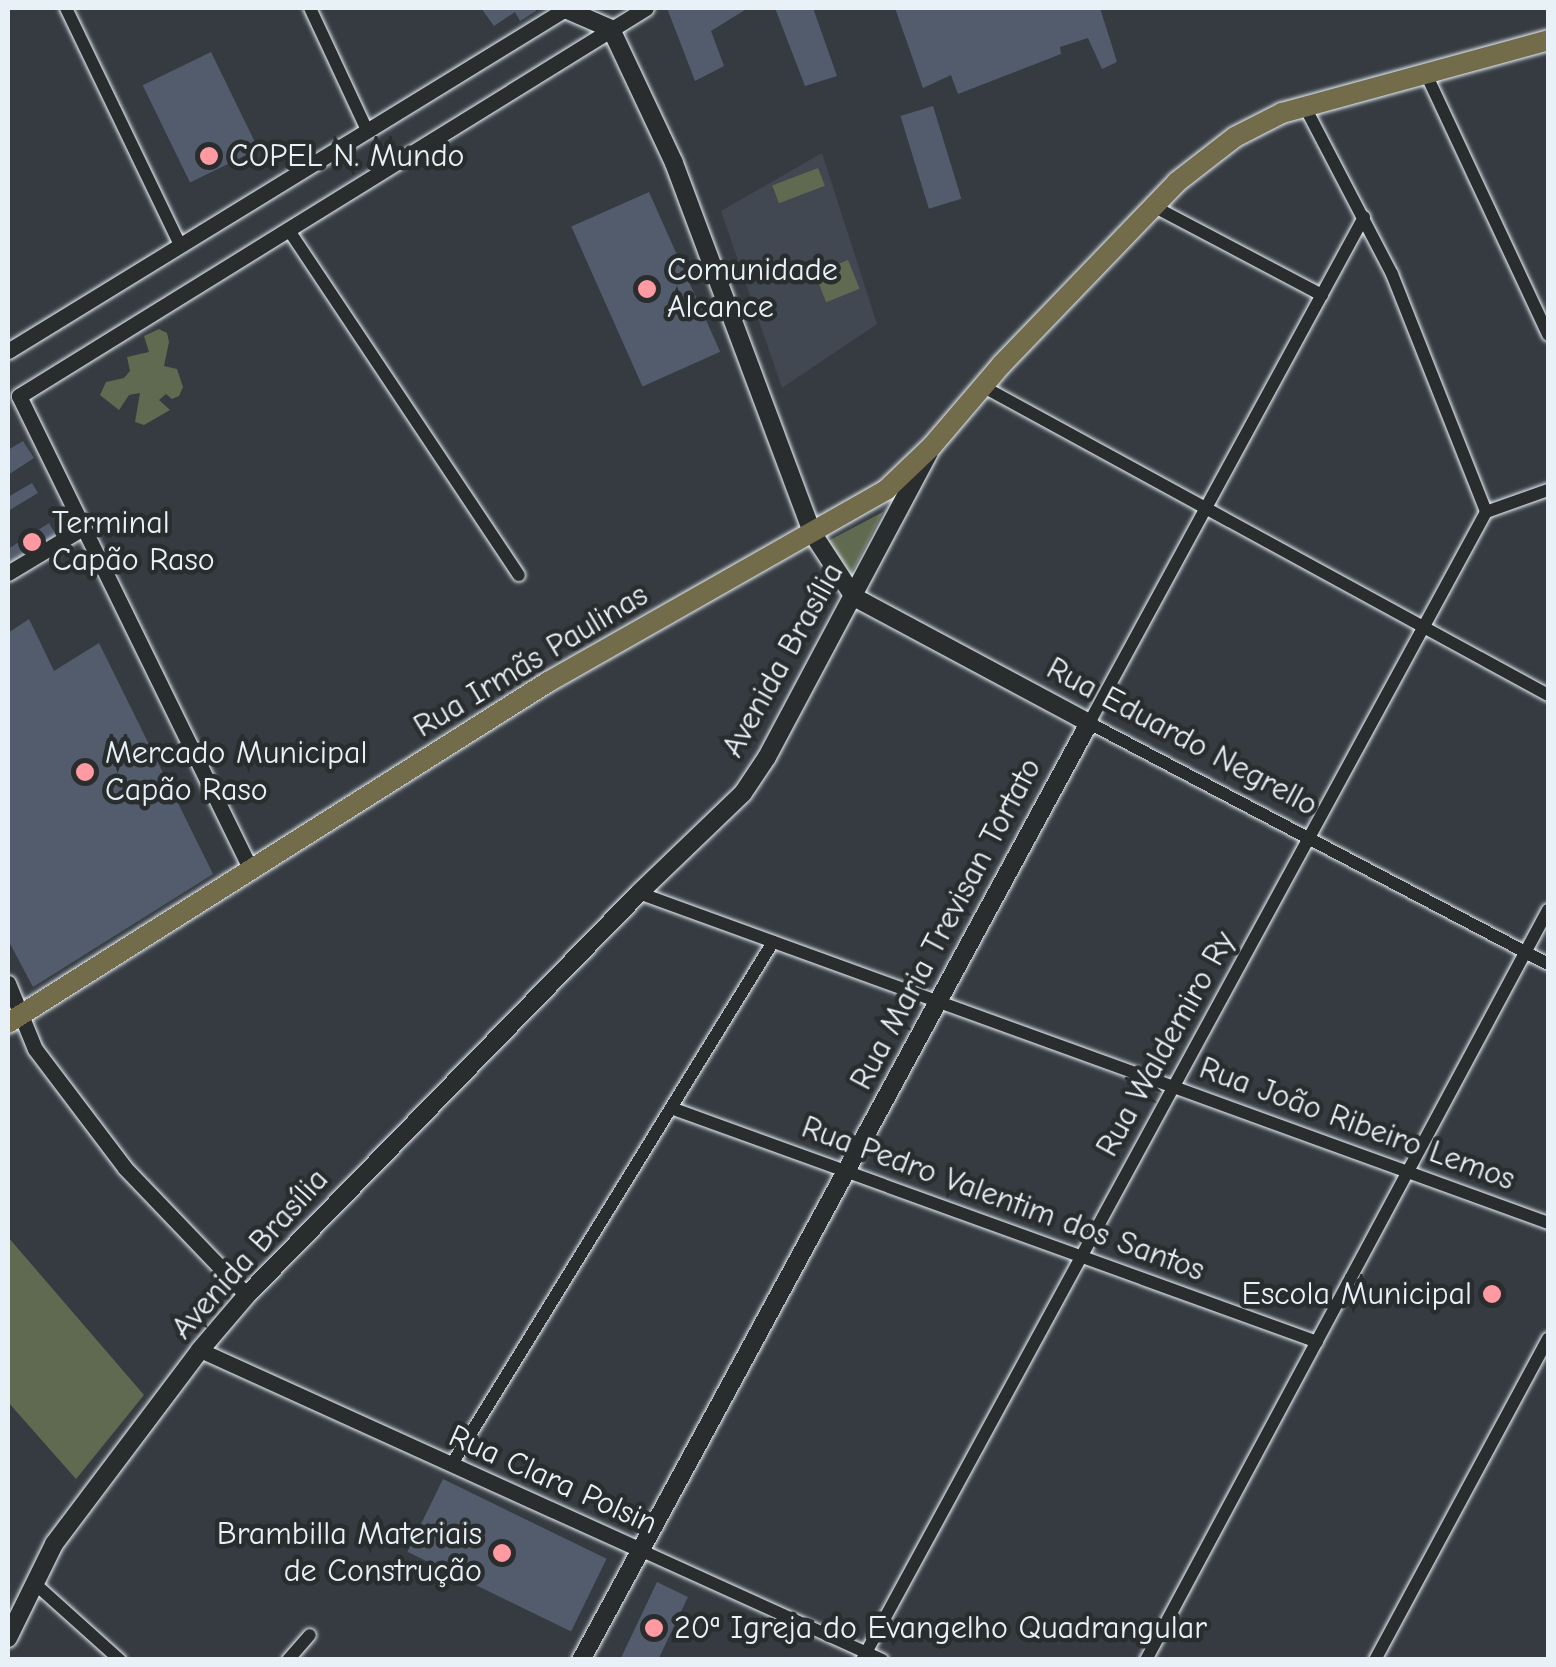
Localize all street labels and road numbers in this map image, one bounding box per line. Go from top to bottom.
street label: Avenida Brasília [714,556,852,764]
street label: Rua Irmãs Paulinas [407,576,655,746]
street label: Rua Eduardo Negrello [1040,649,1324,825]
street label: Rua Maria Trevisan Tortato [842,752,1050,1096]
street label: Rua Waldemiro Ry [1088,925,1244,1163]
street label: Rua João Ribeiro Lemos [1194,1049,1520,1199]
street label: Rua Pedro Valentim dos Santos [796,1108,1210,1290]
street label: Avenida Brasília [163,1161,337,1347]
street label: Rua Clara Polsin [443,1417,663,1543]

